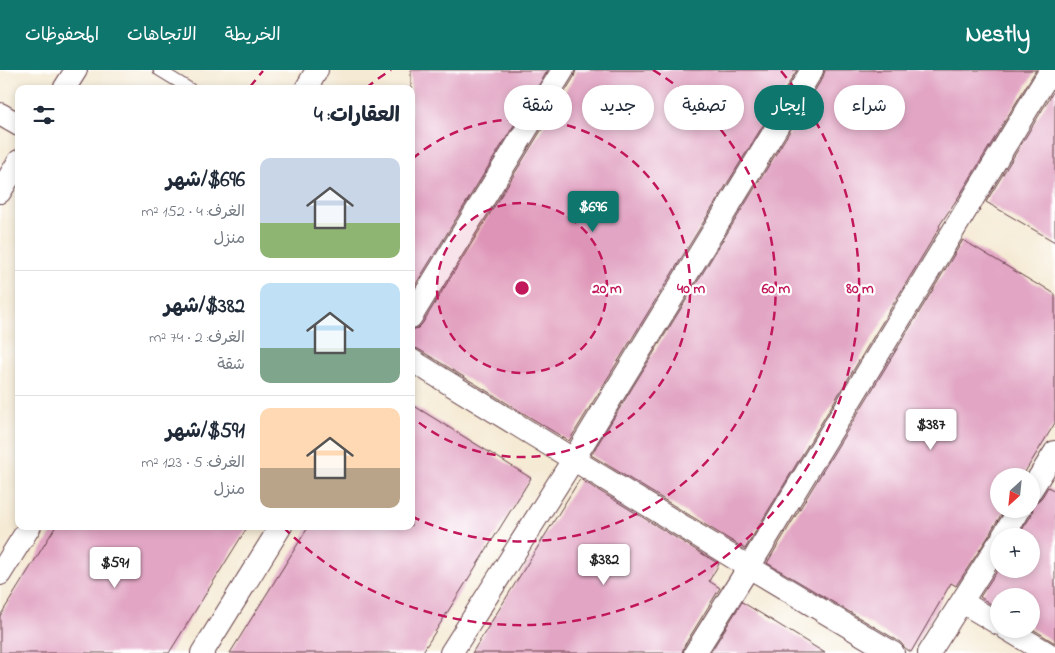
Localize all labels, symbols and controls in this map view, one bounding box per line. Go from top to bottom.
text: Nestly [965,18,1030,53]
text: المحفوظات [25,23,99,49]
text: الاتجاهات [127,23,197,49]
text: الخريطة [225,23,281,49]
chip: شقة [504,85,572,130]
chip: جديد [582,85,654,130]
chip: تصفية [664,85,744,130]
chip: إيجار [754,85,824,130]
chip: شراء [834,85,905,130]
icon: filters [30,101,58,129]
text: العقارات: 4 [314,101,400,131]
text: $696/شهر [166,166,245,196]
icon: home [300,178,360,238]
pin: $696 [563,190,623,233]
text: $696 [579,195,607,219]
text: الغرف: 4 · 152 m² [141,200,245,224]
text: منزل [213,227,245,251]
text: 20 m [591,278,622,300]
text: 40 m [676,278,705,300]
text: 60 m [761,278,791,300]
text: 80 m [845,278,874,300]
centre of rings [513,279,531,297]
text: $382/شهر [164,292,245,322]
icon: home [300,303,360,363]
text: الغرف: 2 · 74 m² [149,326,245,350]
text: شقة [217,353,245,377]
pin: $387 [901,408,961,451]
text: $387 [917,413,945,437]
text: $591/شهر [166,417,245,447]
icon: home [300,428,360,488]
text: الغرف: 5 · 123 m² [141,451,245,475]
north arrow [990,468,1040,518]
map controls [990,468,1040,638]
text: منزل [213,478,245,502]
button: + [990,528,1040,578]
pin: $382 [574,544,634,586]
pin: $591 [85,546,145,589]
text: $382 [589,548,619,572]
text: $591 [101,551,129,575]
button: − [990,588,1040,638]

